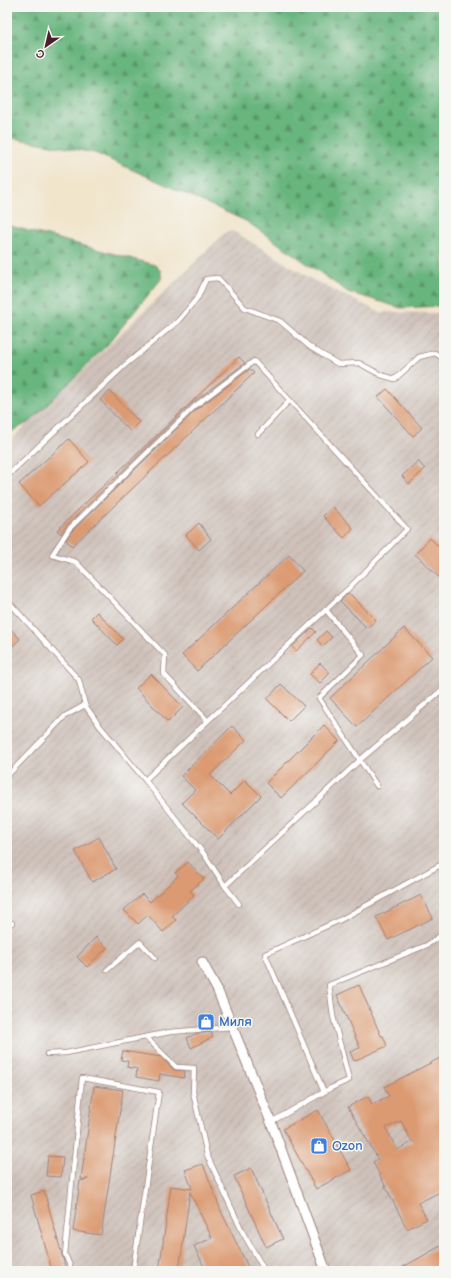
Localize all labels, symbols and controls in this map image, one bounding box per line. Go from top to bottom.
north arrow [26,26,66,66]
text: С [34,46,47,61]
shop icon: Миля [196,1012,216,1032]
place label: Миля [219,1014,252,1030]
shop icon: Ozon [309,1136,329,1156]
place label: Ozon [332,1138,362,1154]

